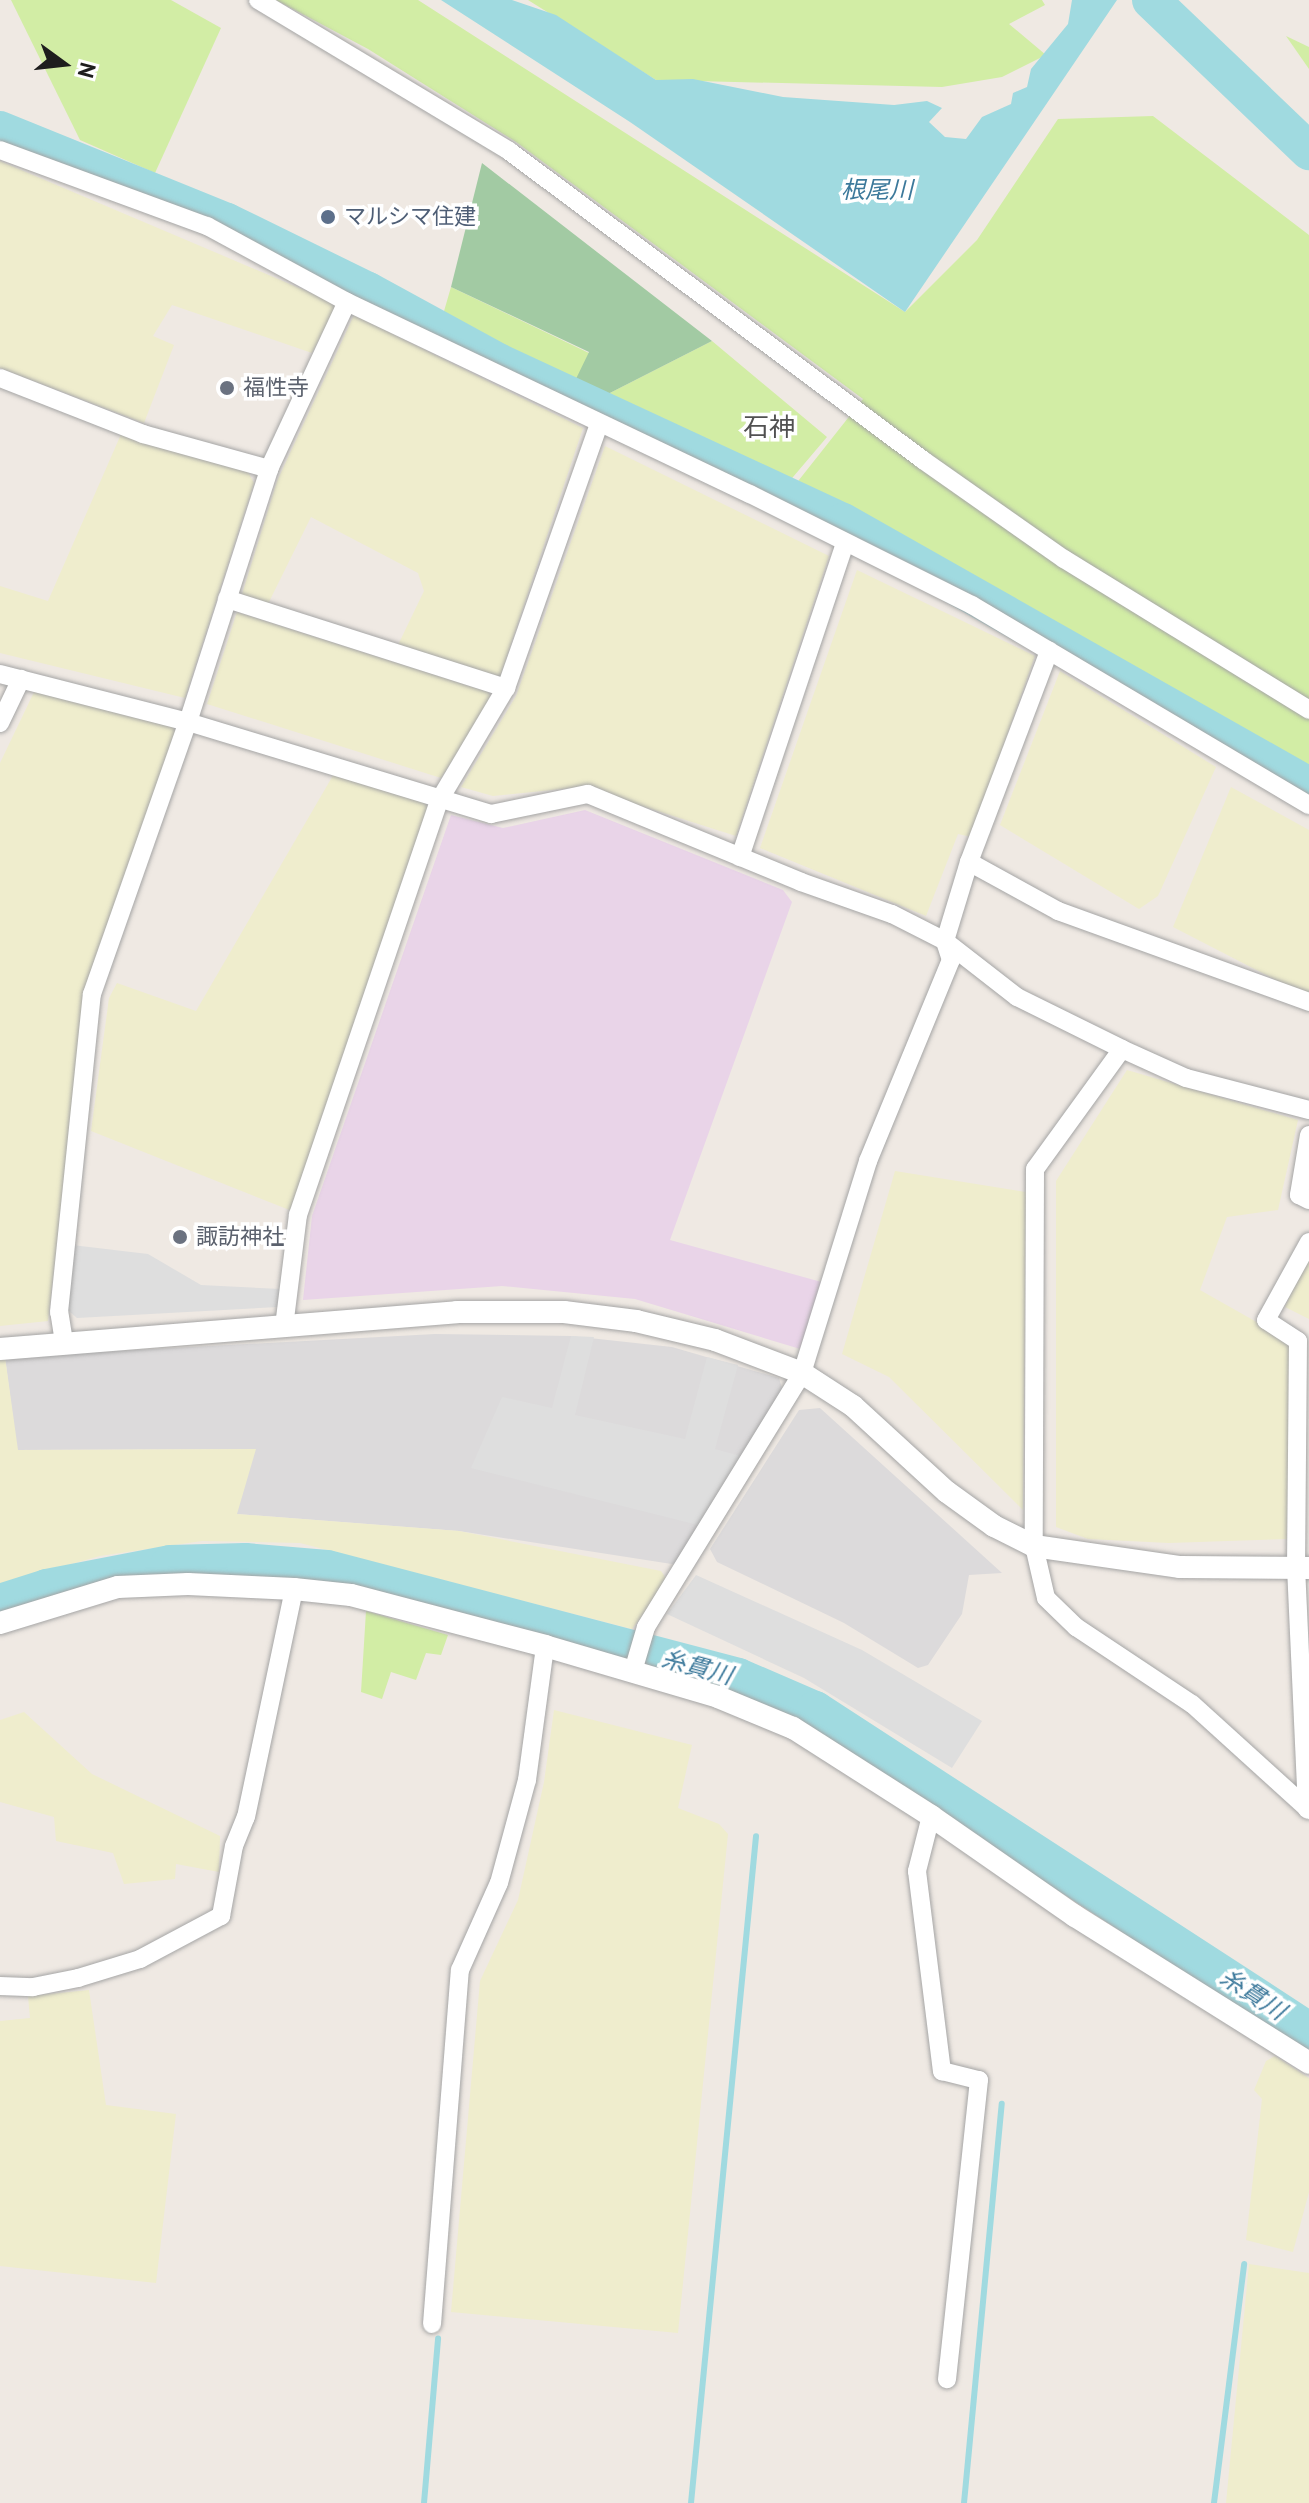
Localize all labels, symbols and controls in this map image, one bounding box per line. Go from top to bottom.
north arrow [24,24,104,104]
text: N [72,60,103,81]
water label: 根尾川 [841,176,913,204]
place label: マルシマ住建 [344,204,476,230]
marker: マルシマ住建 [319,208,337,226]
place label: 福性寺 [243,375,309,401]
marker: 福性寺 [218,379,236,397]
district label: 石神 [743,411,795,443]
place label: 諏訪神社 [196,1224,284,1250]
marker: 諏訪神社 [171,1228,189,1246]
water label: 糸貫川 [658,1644,736,1690]
water label: 糸貫川 [1215,1962,1291,2026]

